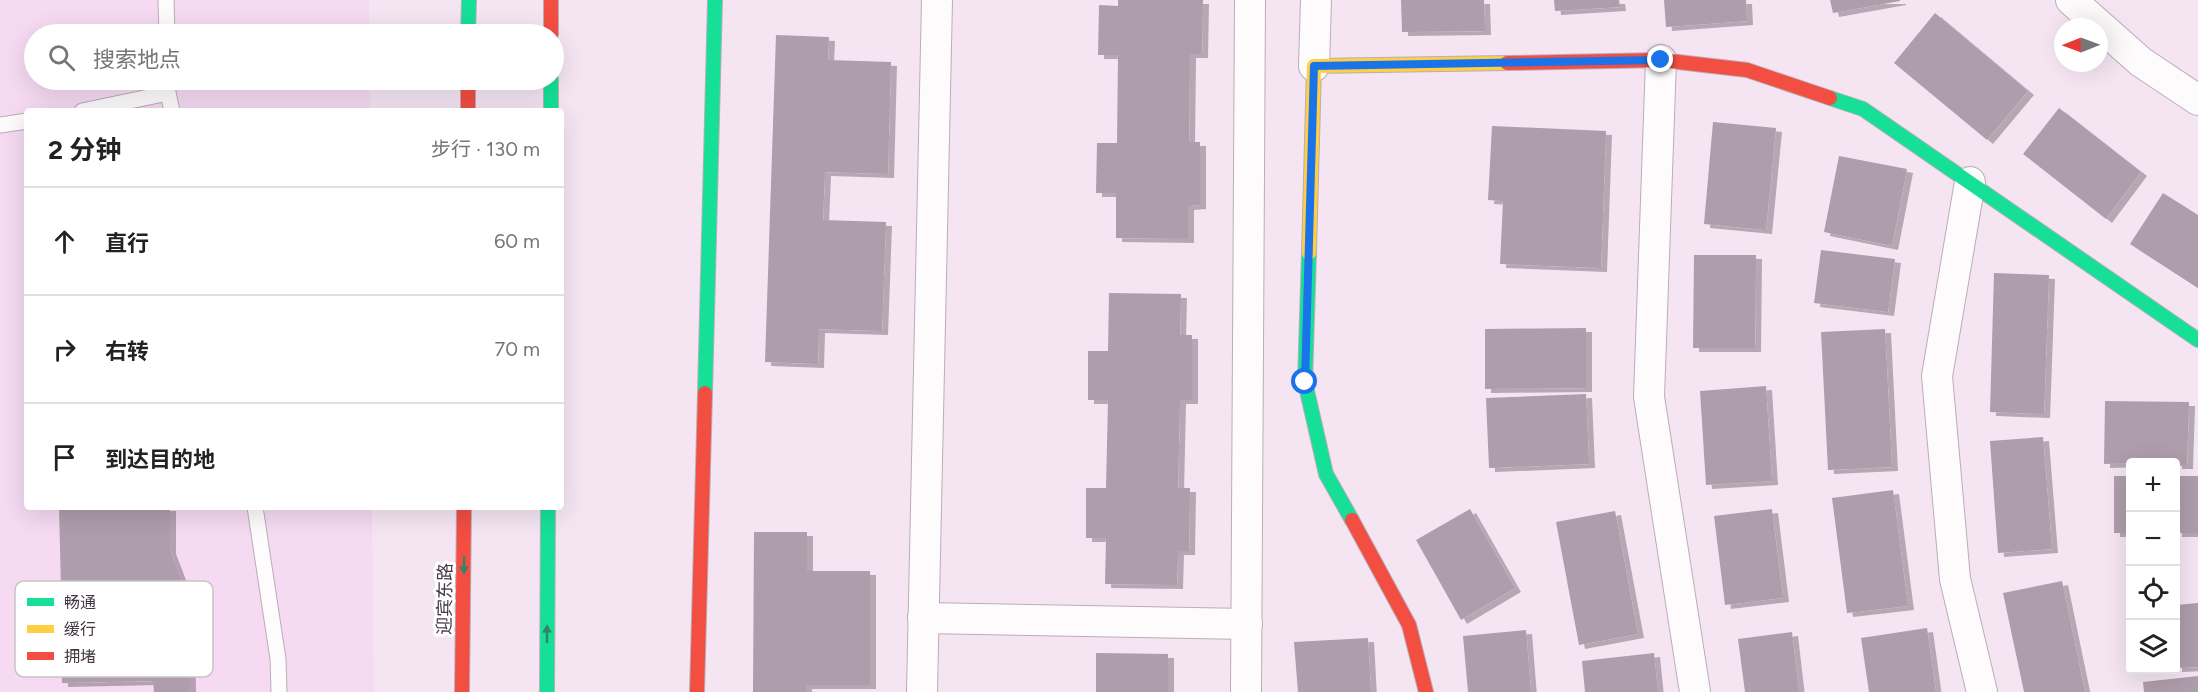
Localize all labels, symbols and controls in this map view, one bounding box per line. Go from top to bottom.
north arrow [2054,18,2108,72]
search box [24,24,564,90]
icon: search [45,41,78,74]
text: 搜索地点 [93,46,181,73]
route end [1647,46,1673,72]
text: 2 分钟 [48,134,121,166]
text: 步行 · 130 m [431,137,540,161]
icon: ahead [48,225,81,258]
text: 60 m [494,229,540,253]
text: 直行 [105,230,149,257]
icon: right [48,333,81,366]
text: 70 m [494,337,540,361]
text: 右转 [105,338,149,365]
route start [1291,368,1317,394]
icon: arrive [48,441,81,474]
text: 到达目的地 [105,446,215,473]
map controls [2126,458,2180,674]
button: + [2126,458,2180,512]
button: − [2126,512,2180,566]
one-way arrow [459,556,468,575]
street label: 迎宾东路 [433,563,457,635]
button: locate [2126,566,2180,620]
legend [15,581,213,677]
text: 畅通 [64,593,96,612]
text: 缓行 [64,620,96,639]
button: layers [2126,620,2180,674]
one-way arrow [542,624,552,643]
text: 拥堵 [64,647,96,666]

